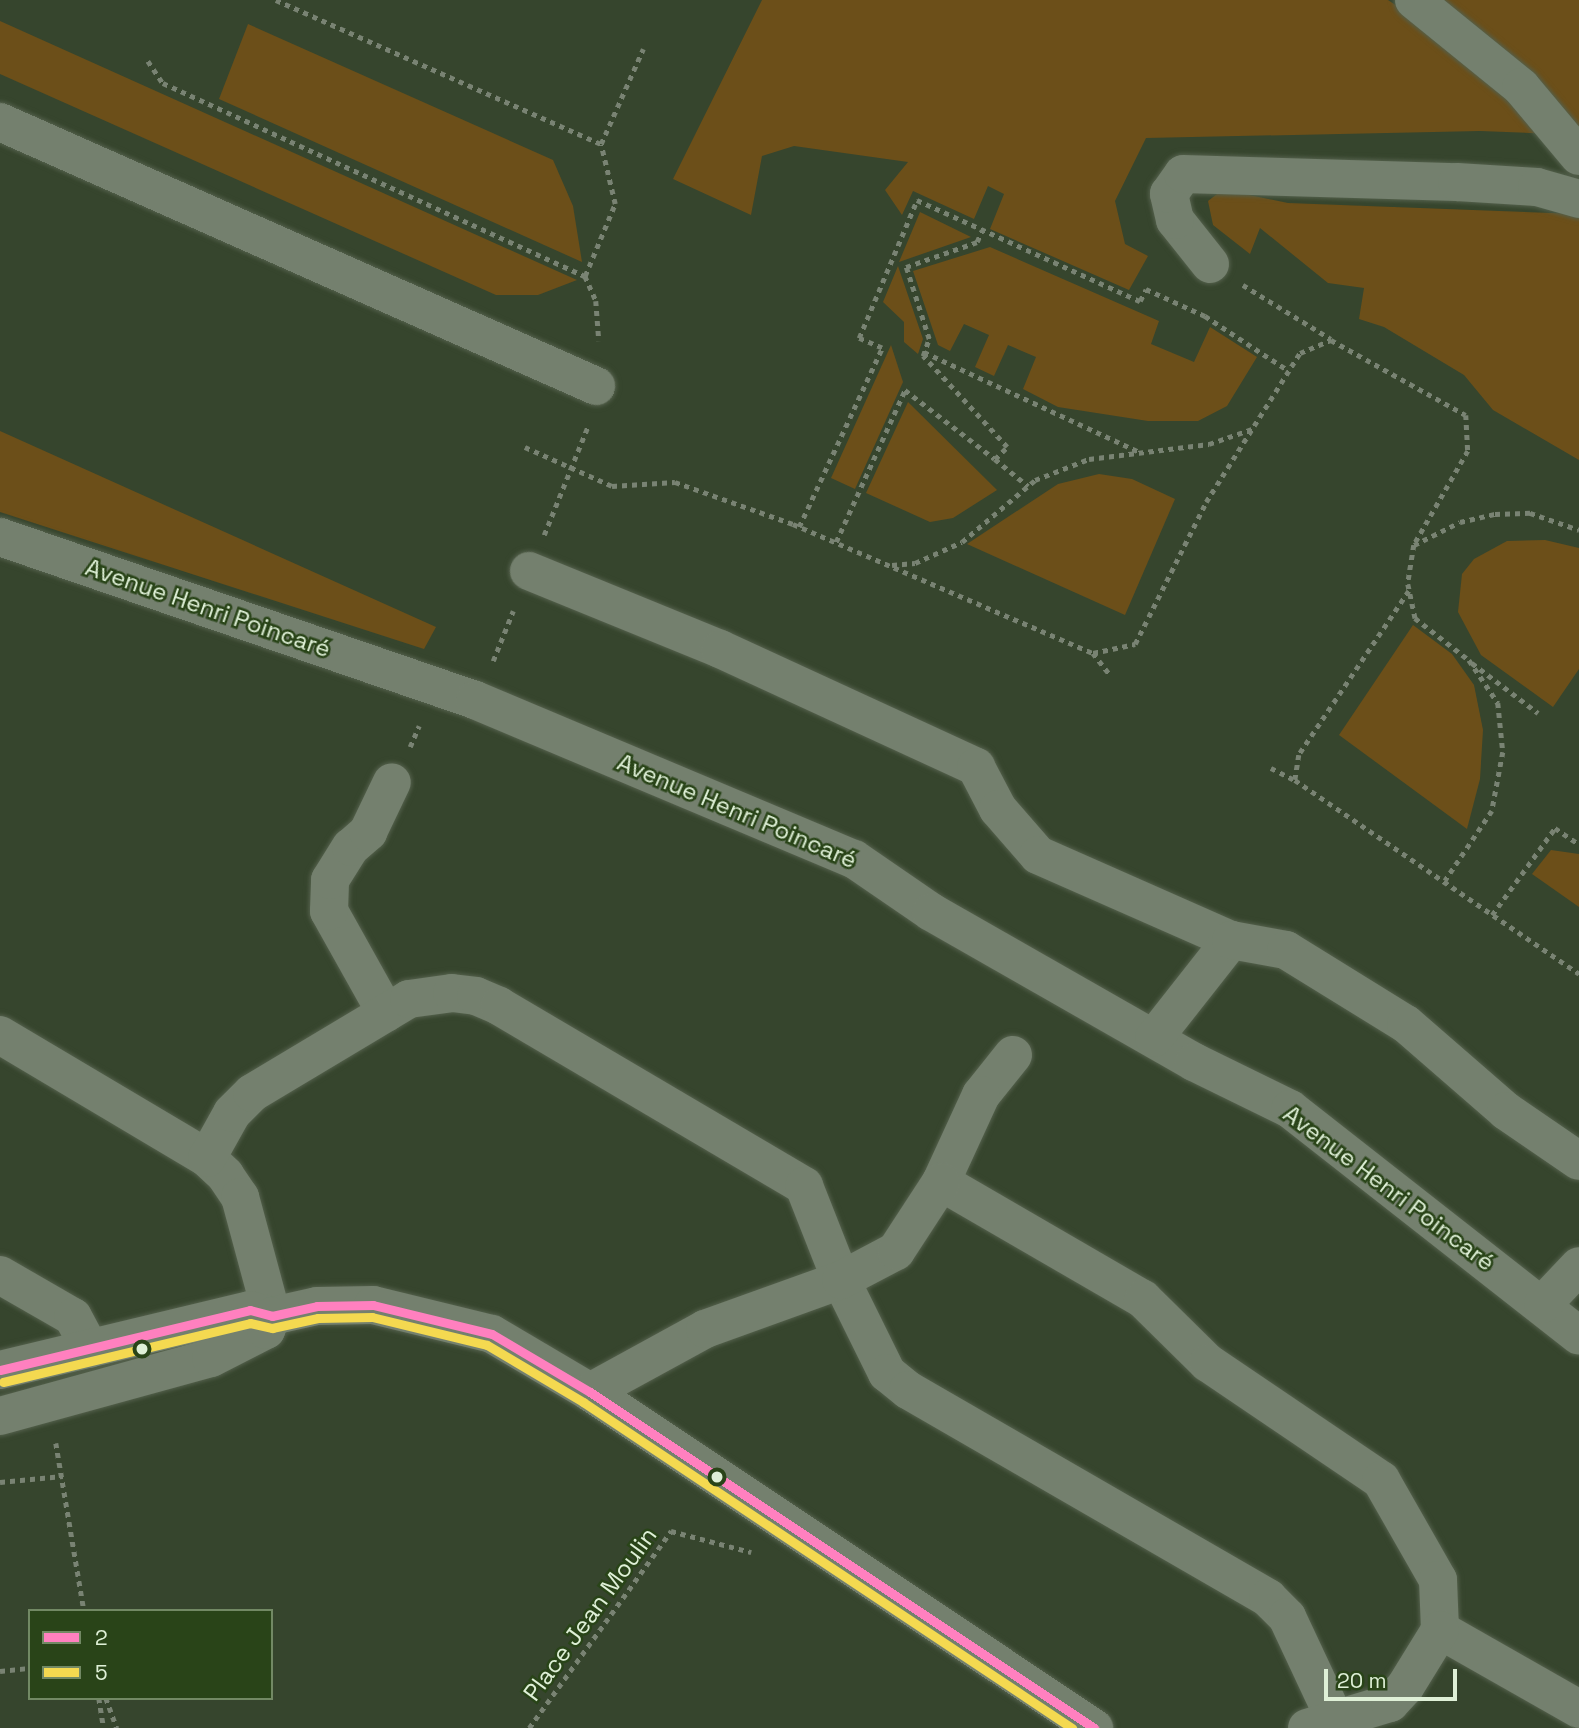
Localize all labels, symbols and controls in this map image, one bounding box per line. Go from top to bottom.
street label: Avenue Henri Poincaré [82,553,334,663]
street label: Avenue Henri Poincaré [613,748,861,874]
street label: Avenue Henri Poincaré [1278,1099,1500,1277]
unlabelled marker [135,1342,149,1356]
unlabelled marker [710,1470,724,1484]
street label: Place Jean Moulin [517,1521,663,1707]
legend [28,1609,273,1700]
text: 2 [95,1624,108,1651]
scale bar [1327,1654,1460,1698]
text: 5 [95,1659,108,1686]
text: 20 m [1337,1667,1387,1694]

